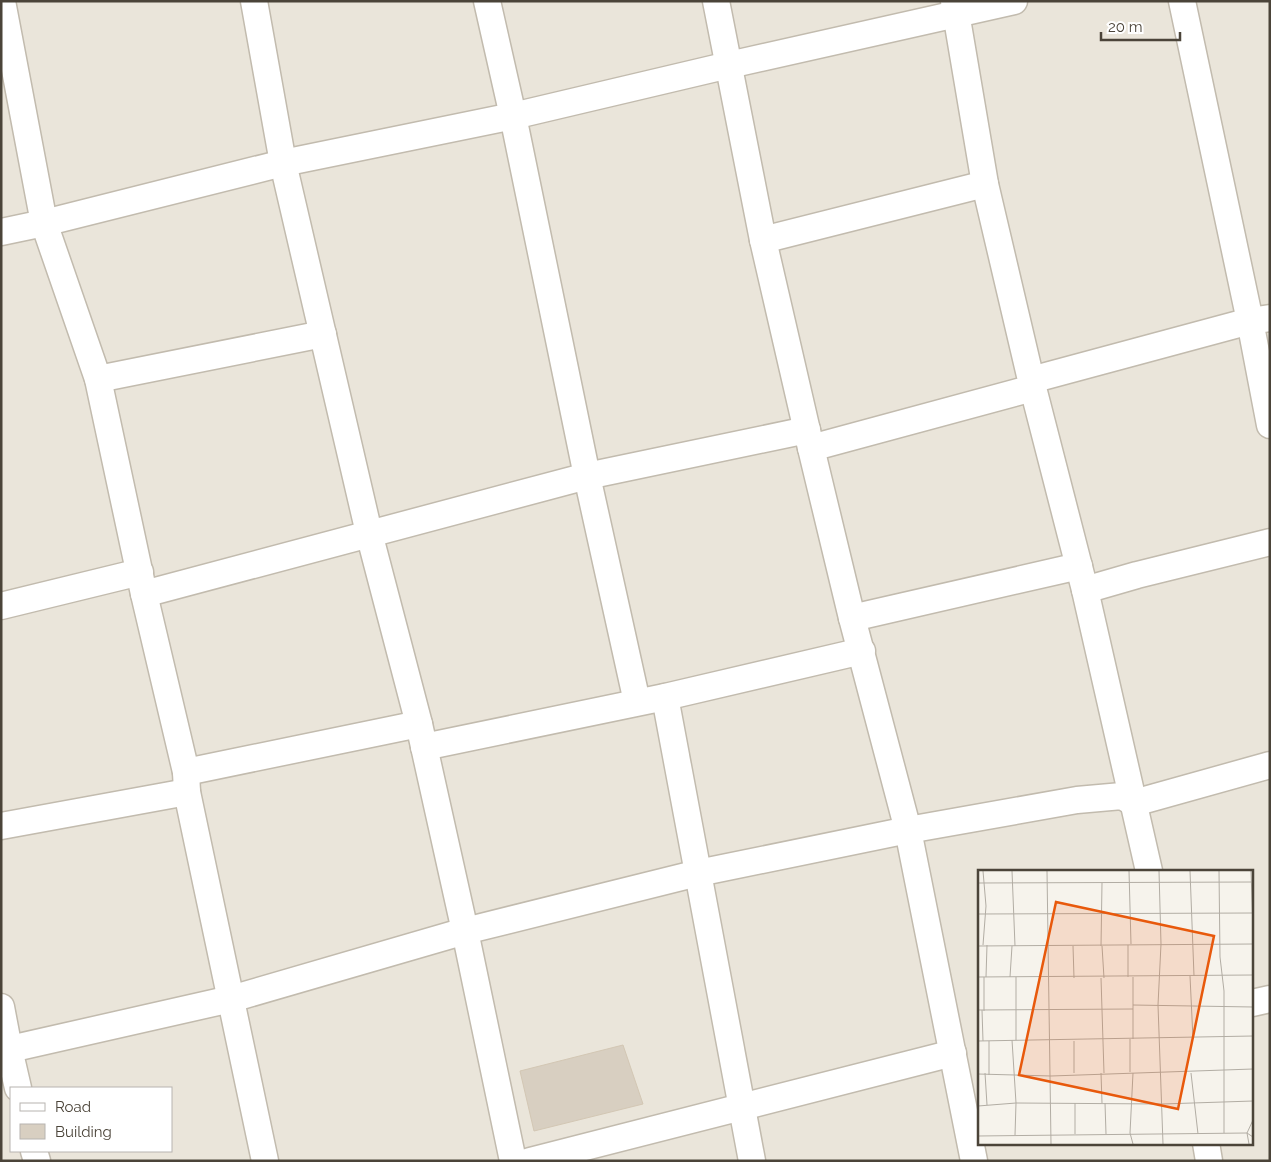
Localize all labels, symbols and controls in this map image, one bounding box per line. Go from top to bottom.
scale bar [1101,10,1180,42]
text: 20 m [1108,18,1143,36]
inset map [978,870,1254,1144]
legend [10,1087,172,1152]
text: Road [55,1098,91,1116]
text: Building [55,1123,112,1141]

